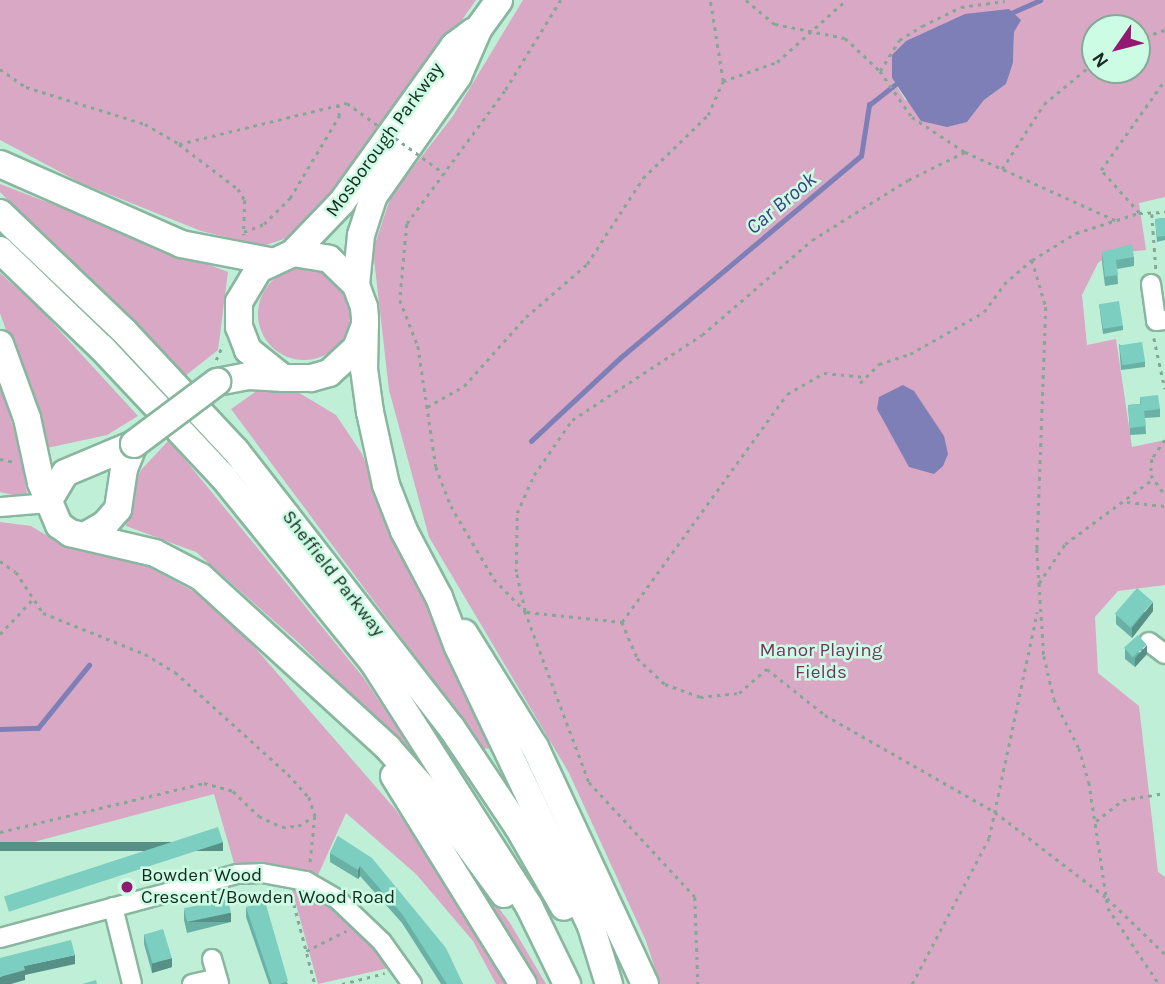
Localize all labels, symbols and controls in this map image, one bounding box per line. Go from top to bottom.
north arrow [1081,14,1151,84]
text: N [1088,48,1113,72]
street label: Mosborough Parkway [321,58,449,222]
water label: Car Brook [741,166,821,240]
street label: Sheffield Parkway [277,506,389,642]
park label: Manor Playing Fields [760,640,882,684]
place label: Bowden Wood Crescent/Bowden Wood Road [141,865,395,909]
marker: Bowden Wood Crescent/Bowden Wood Road [119,879,135,895]

